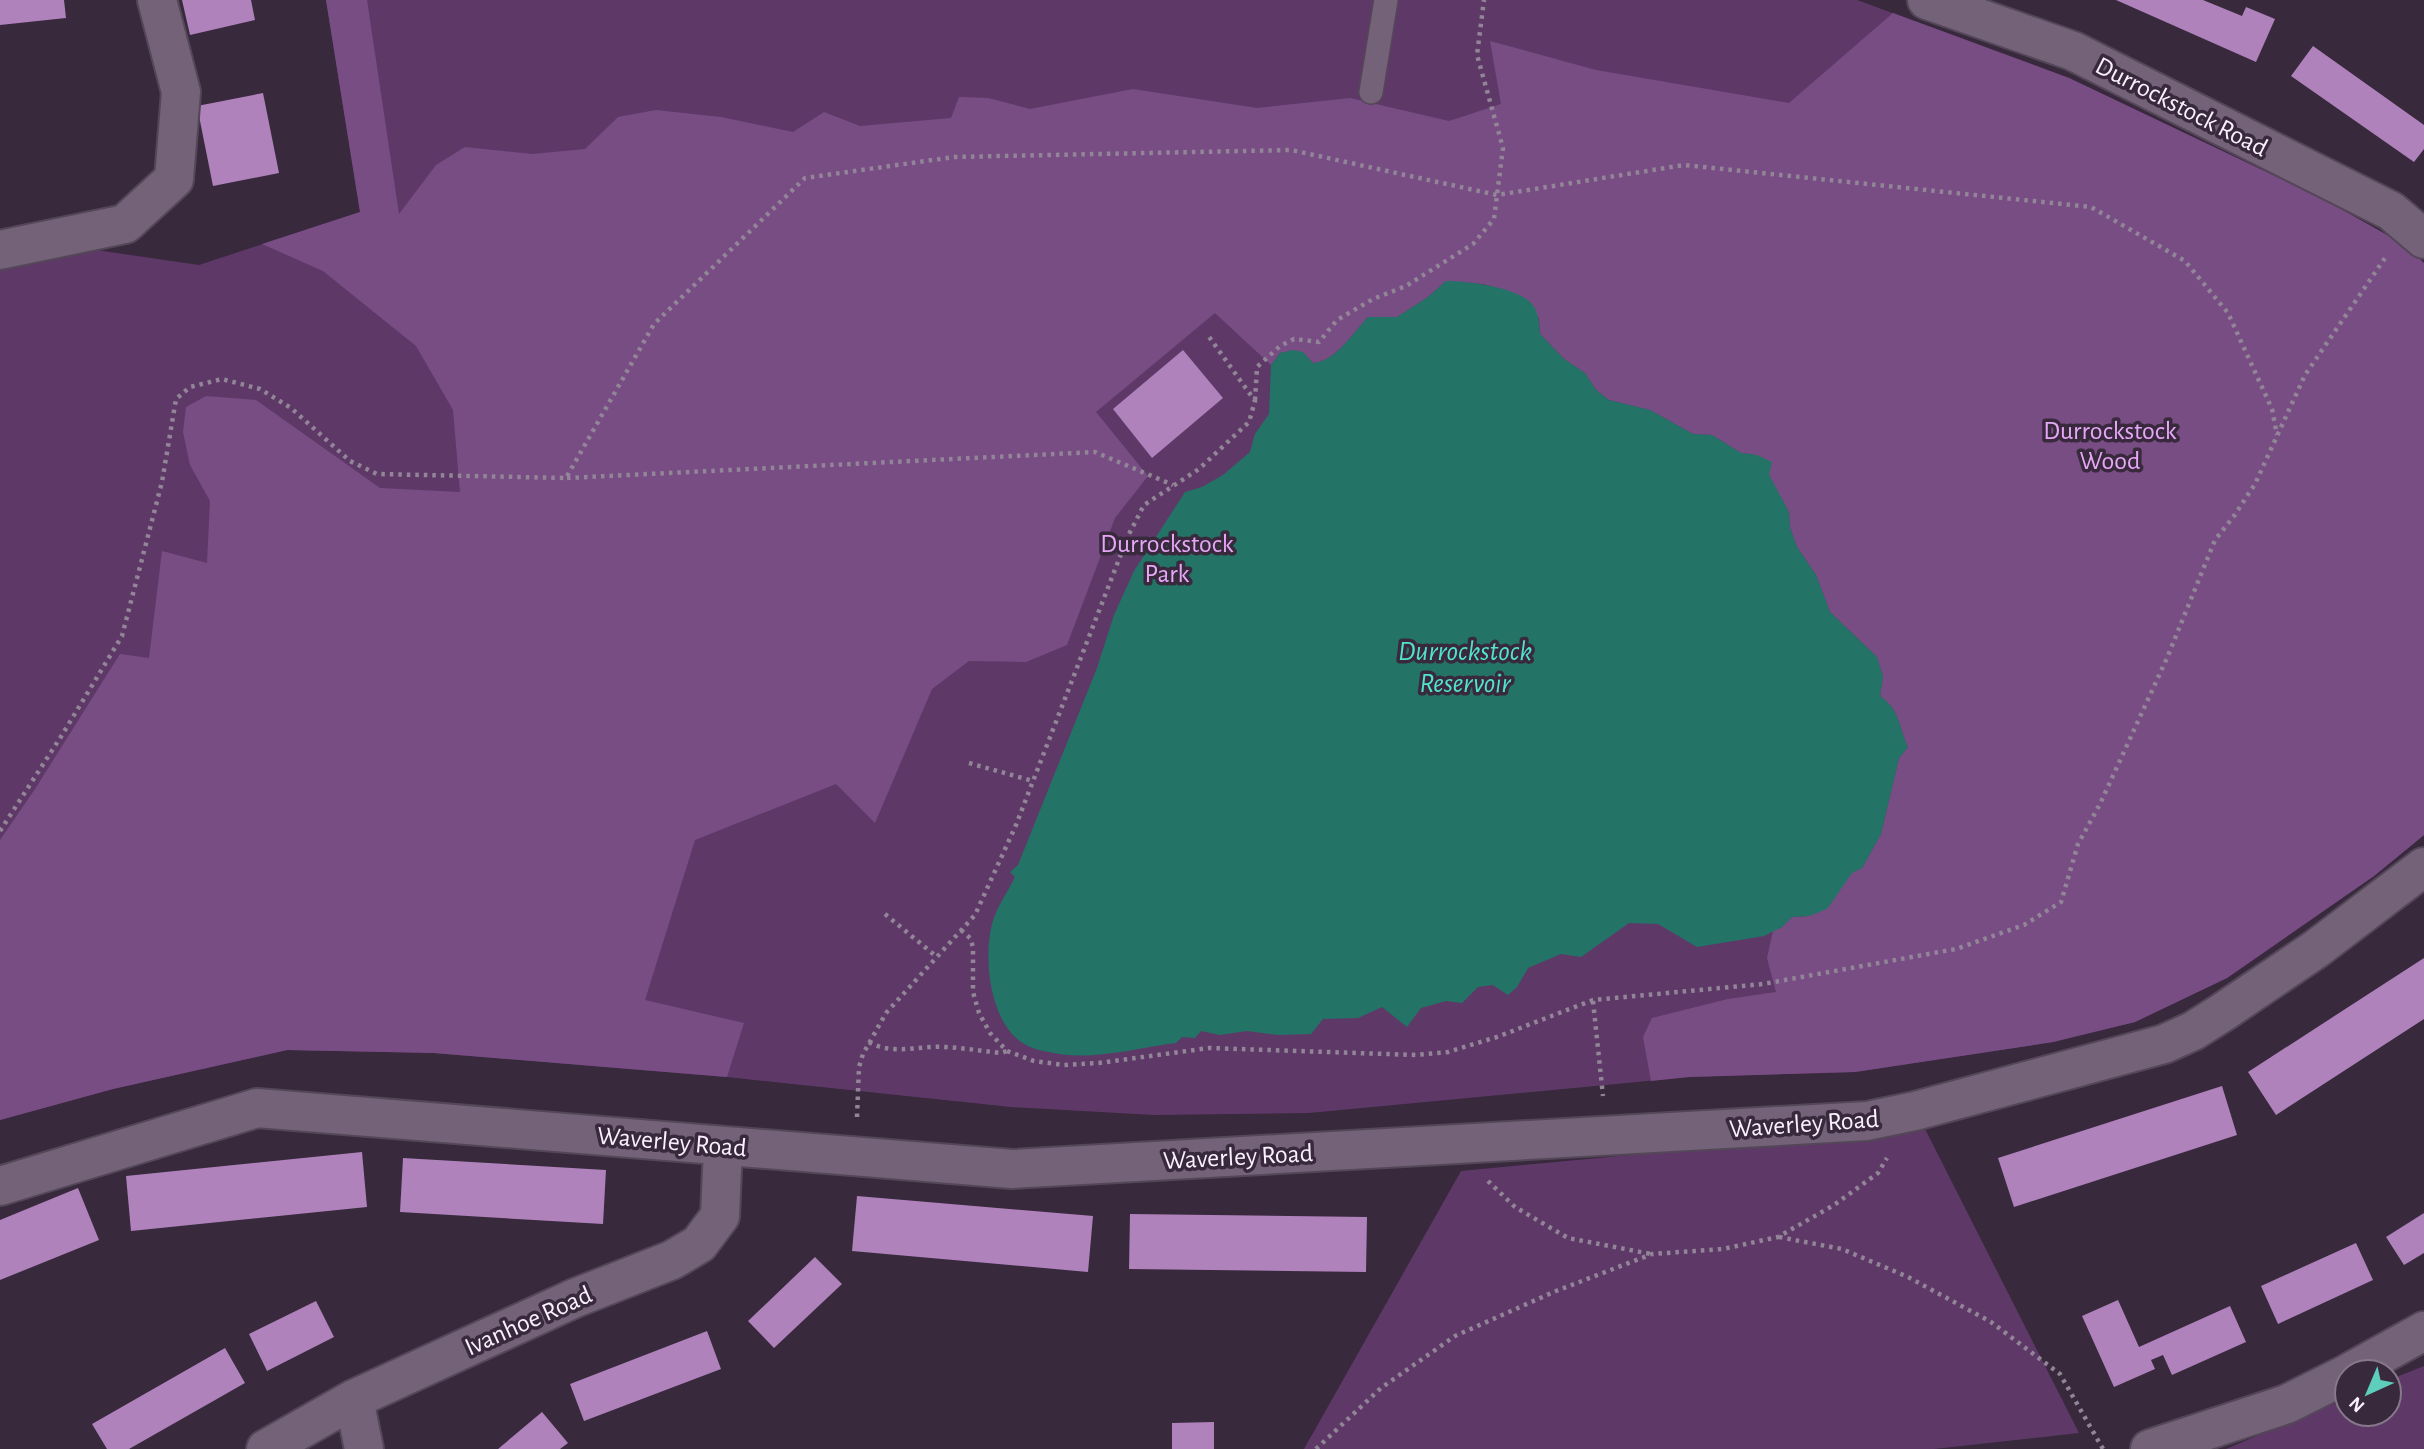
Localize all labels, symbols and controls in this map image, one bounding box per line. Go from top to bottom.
street label: Durrockstock Road [2091,52,2272,161]
park label: Durrockstock Wood [2043,418,2177,474]
park label: Durrockstock Park [1100,531,1234,587]
water label: Durrockstock Reservoir [1398,638,1532,698]
street label: Waverley Road [1728,1106,1880,1142]
street label: Waverley Road [596,1123,748,1161]
street label: Waverley Road [1162,1140,1314,1174]
street label: Ivanhoe Road [461,1281,596,1360]
north arrow [2333,1358,2403,1428]
text: N [2346,1393,2369,1416]

